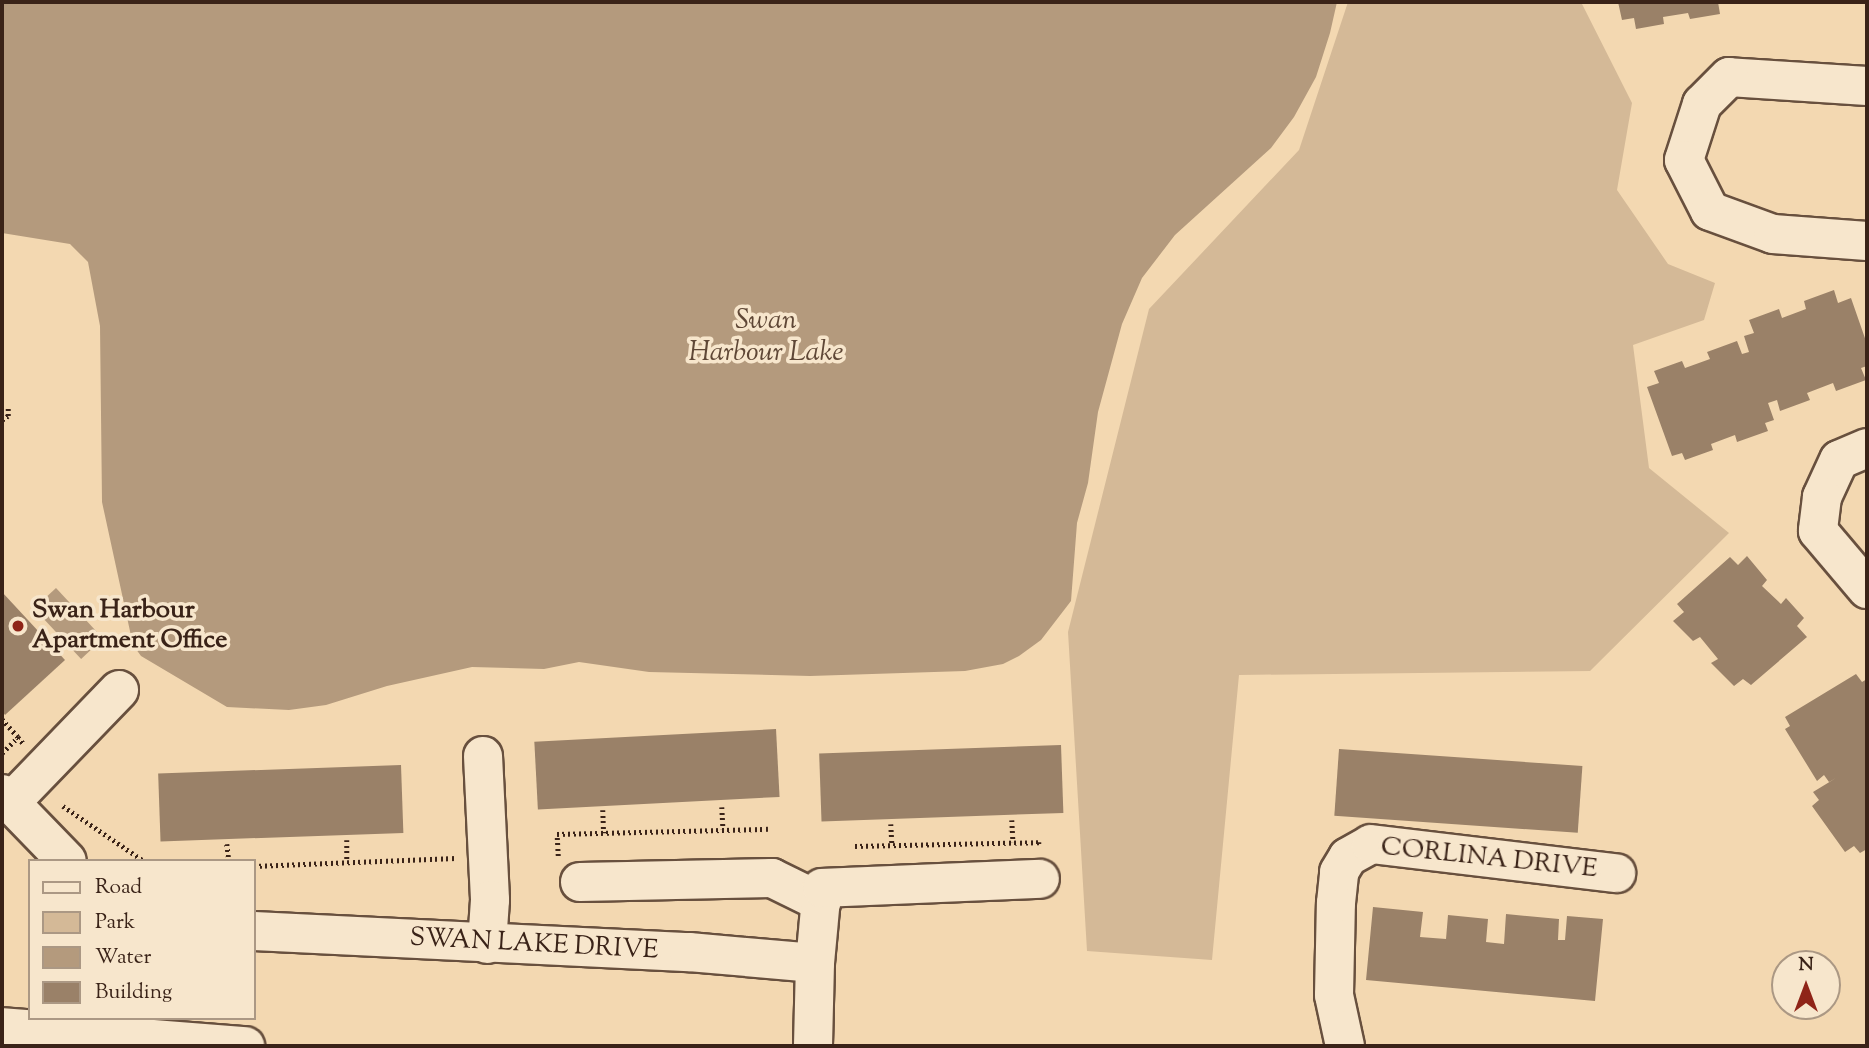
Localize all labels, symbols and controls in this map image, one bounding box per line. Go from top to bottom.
water label: Swan Harbour Lake [689,304,843,370]
place label: Swan Harbour Apartment Office [32,595,227,656]
marker: Swan Harbour Apartment Office [10,618,26,634]
street label: CORLINA DRIVE [1379,832,1599,886]
legend [28,859,256,1020]
text: Road [95,873,142,903]
text: Park [95,908,135,938]
street label: SWAN LAKE DRIVE [409,923,659,967]
text: Water [95,943,151,973]
north arrow [1771,950,1841,1020]
text: N [1798,952,1814,979]
text: Building [95,978,172,1008]

